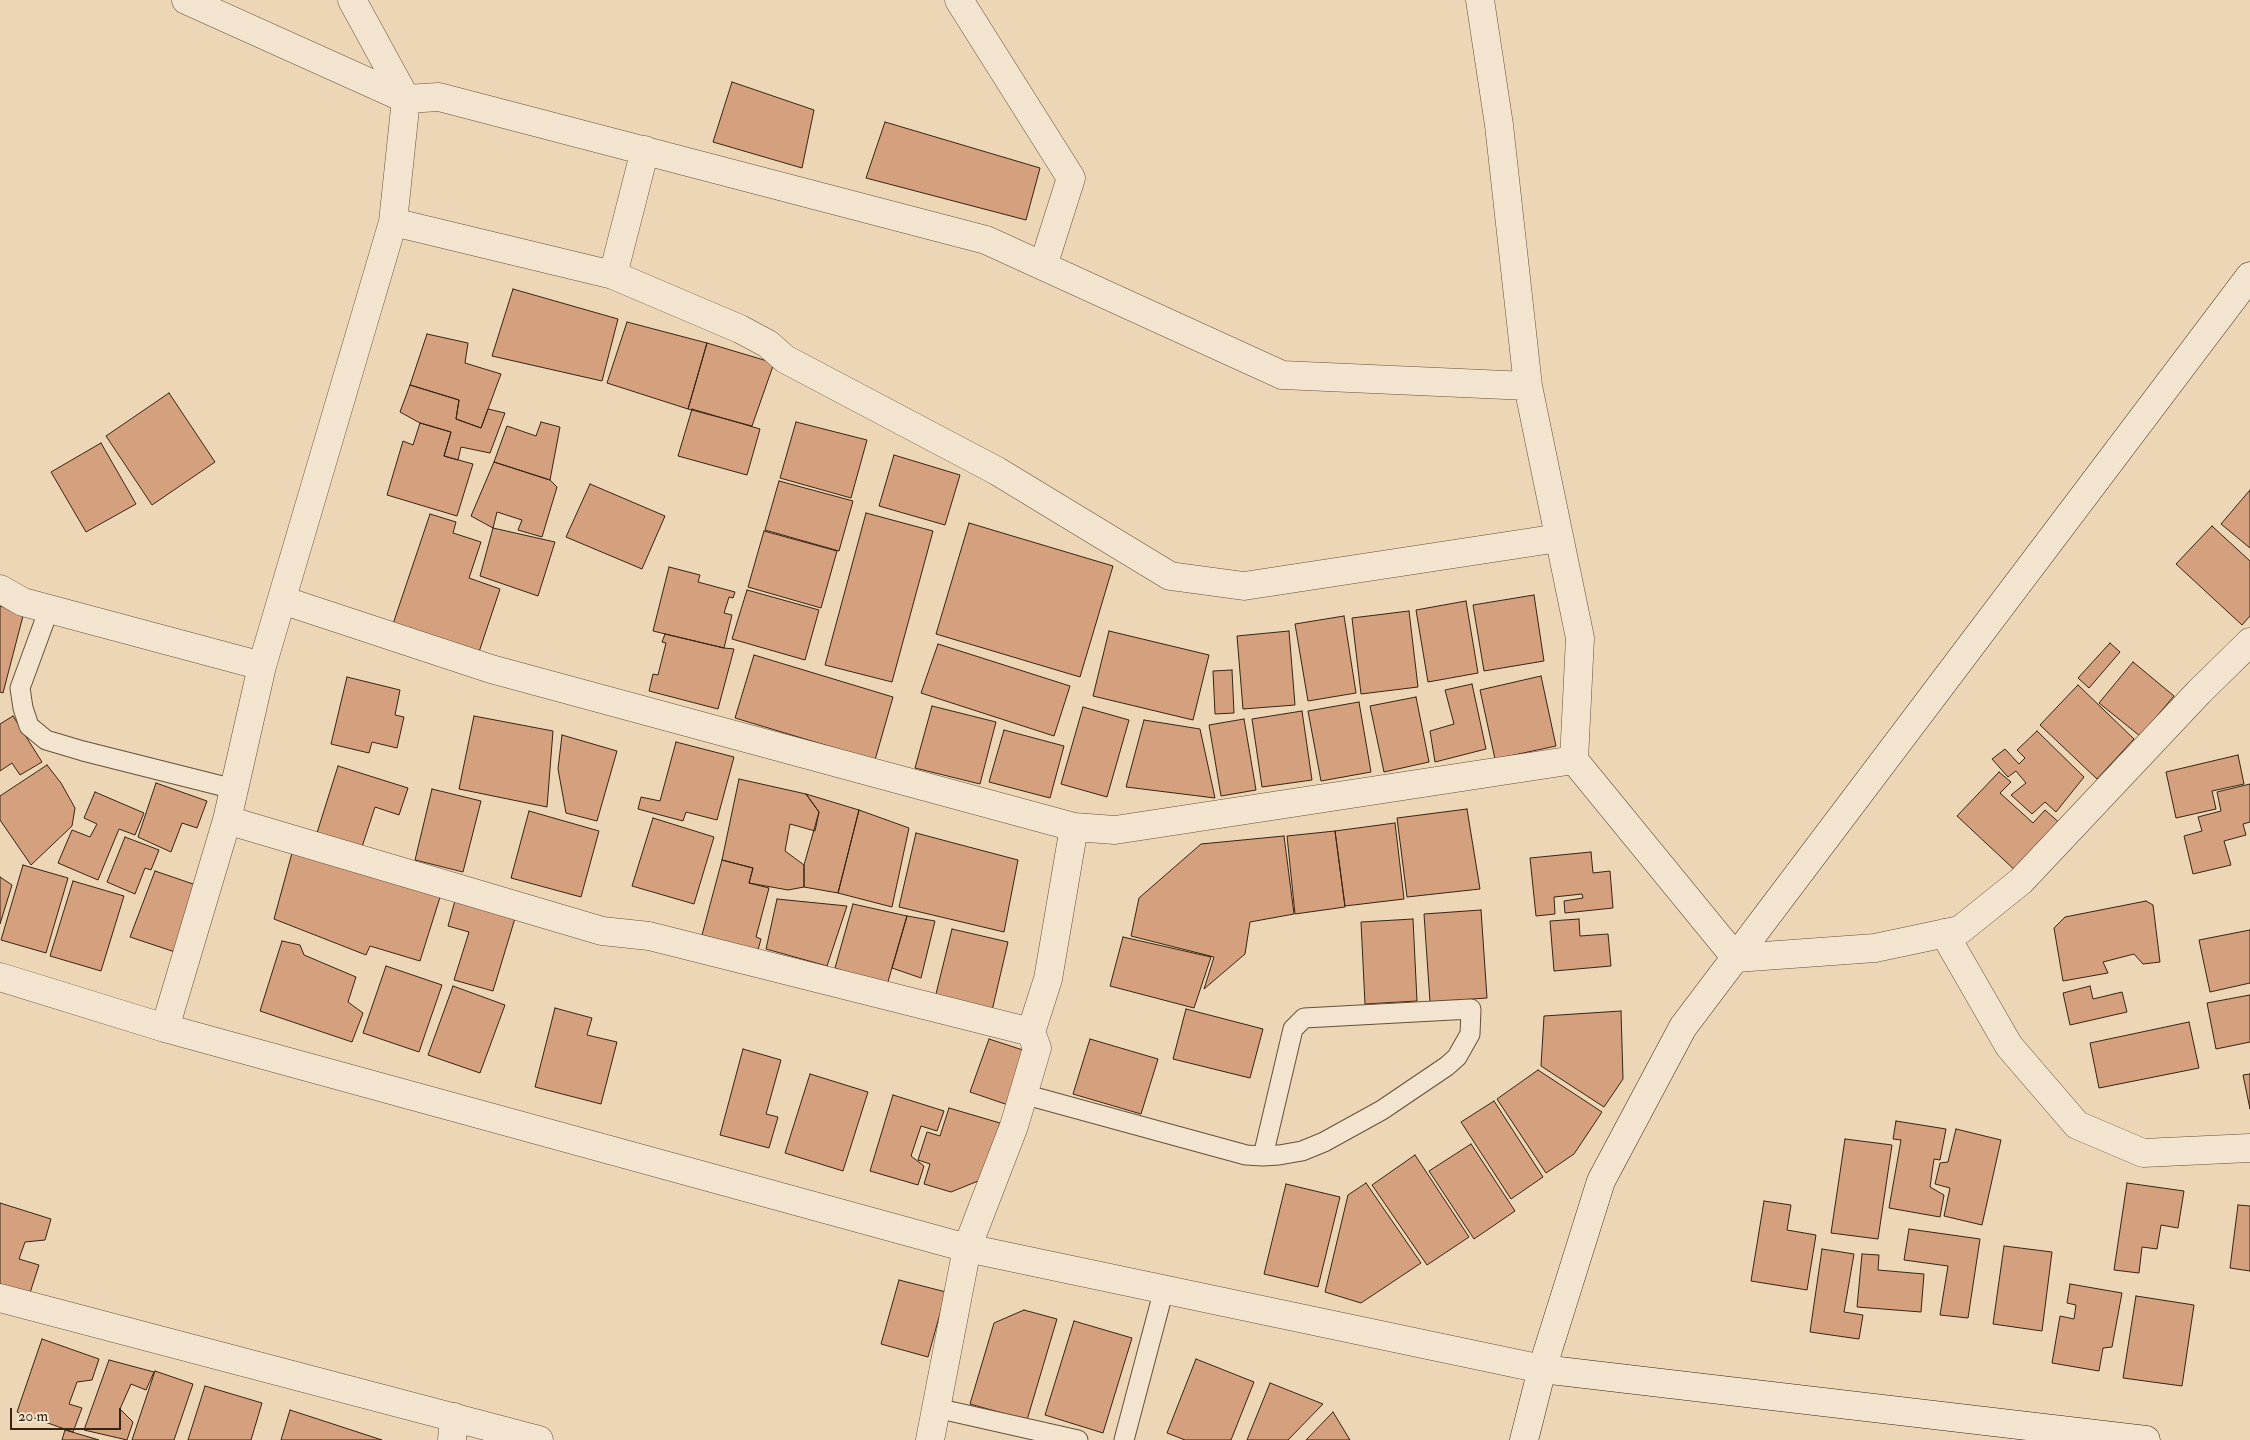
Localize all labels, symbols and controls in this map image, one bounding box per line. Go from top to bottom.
scale bar [12,1398,124,1430]
text: 20 m [18,1407,48,1426]

